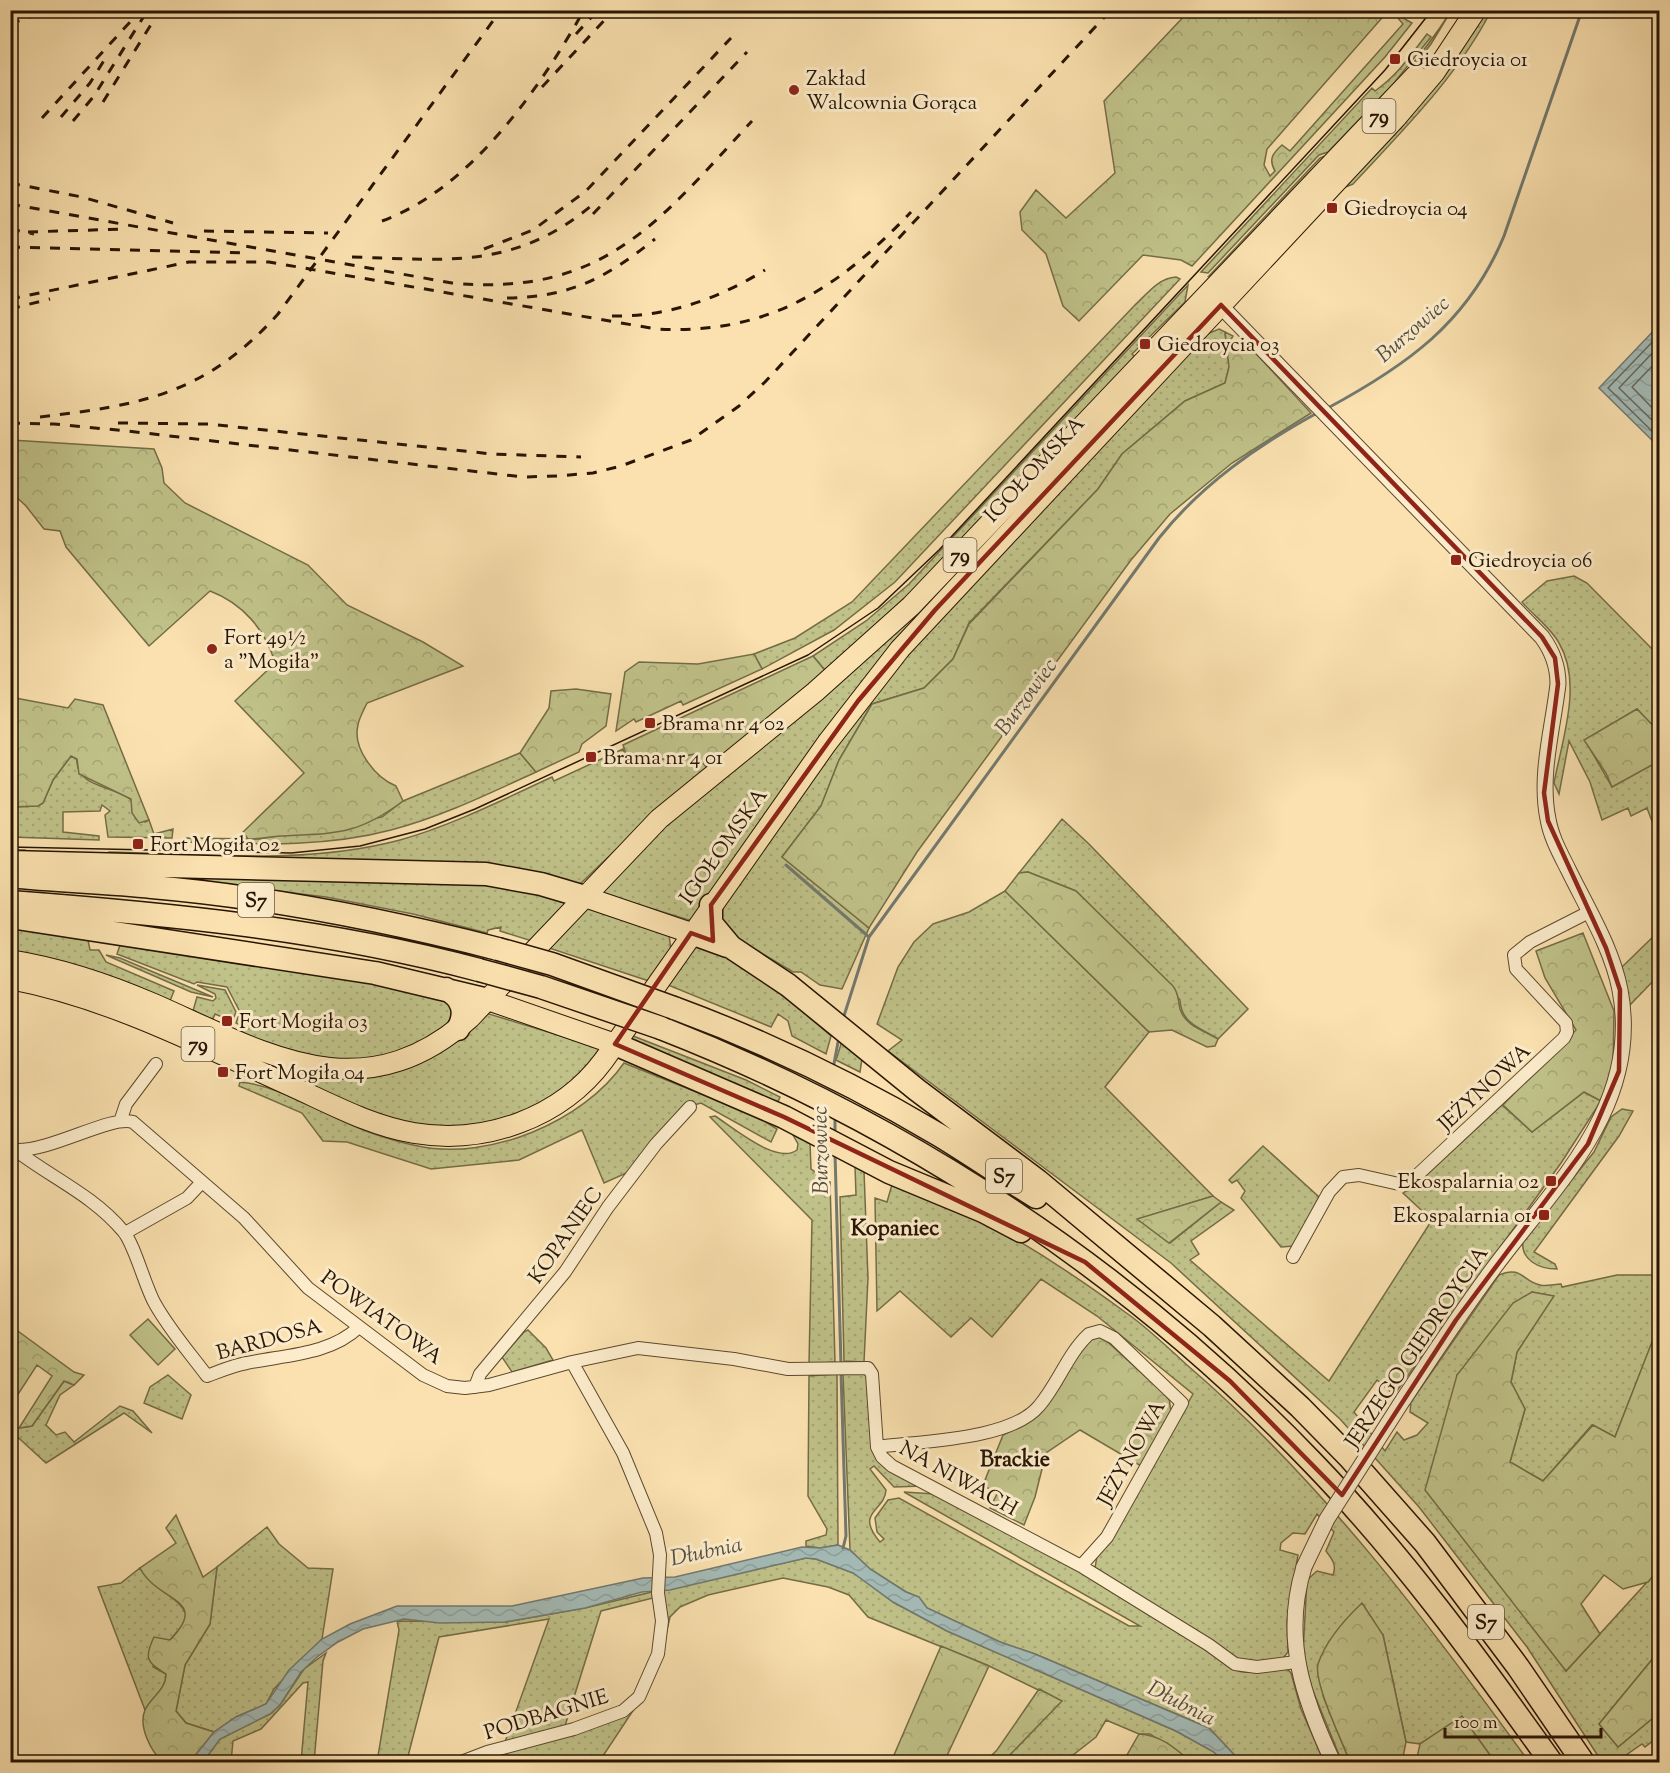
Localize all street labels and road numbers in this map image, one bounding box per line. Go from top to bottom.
road number: 79 [1362,99,1396,133]
street label: IGOŁOMSKA [978,410,1093,530]
road number: 79 [944,538,976,572]
street label: IGOŁOMSKA [673,783,776,911]
road number: S7 [238,883,274,917]
road number: 79 [182,1027,214,1061]
street label: JEŻYNOWA [1432,1038,1538,1140]
road number: S7 [986,1159,1022,1193]
street label: KOPANIEC [522,1181,611,1291]
street label: JERZEGO GIEDROYCIA [1338,1241,1497,1456]
street label: POWIATOWA [314,1264,448,1373]
street label: BARDOSA [213,1312,326,1369]
street label: JEŻYNOWA [1091,1395,1174,1513]
street label: NA NIWACH [893,1435,1023,1525]
road number: S7 [1468,1605,1504,1639]
street label: PODBAGNIE [481,1683,613,1749]

